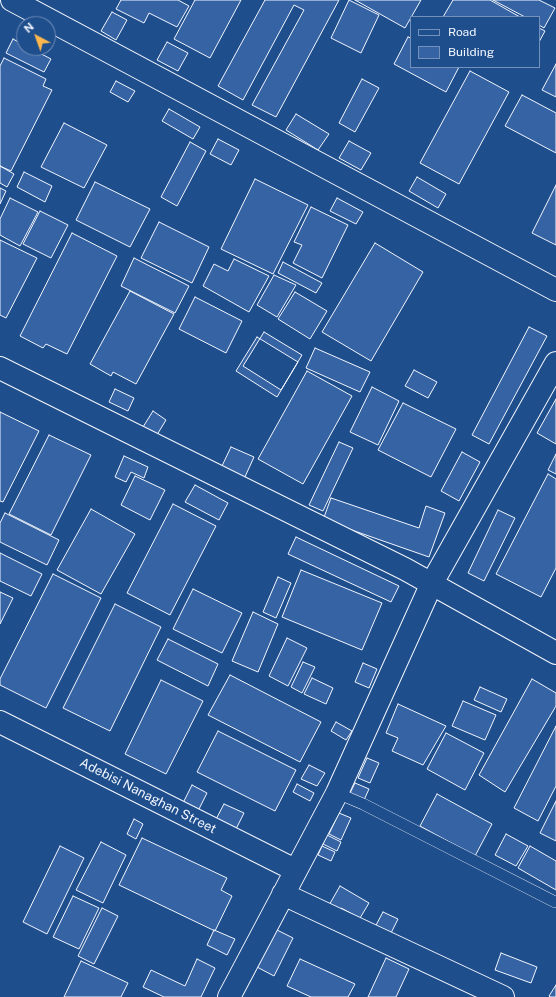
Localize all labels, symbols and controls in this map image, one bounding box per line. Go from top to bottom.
north arrow [16,16,56,56]
legend [410,16,540,68]
text: N [22,20,36,35]
text: Road [448,25,476,39]
text: Building [448,45,494,59]
street label: Adebisi Nanaghan Street [77,755,219,837]

